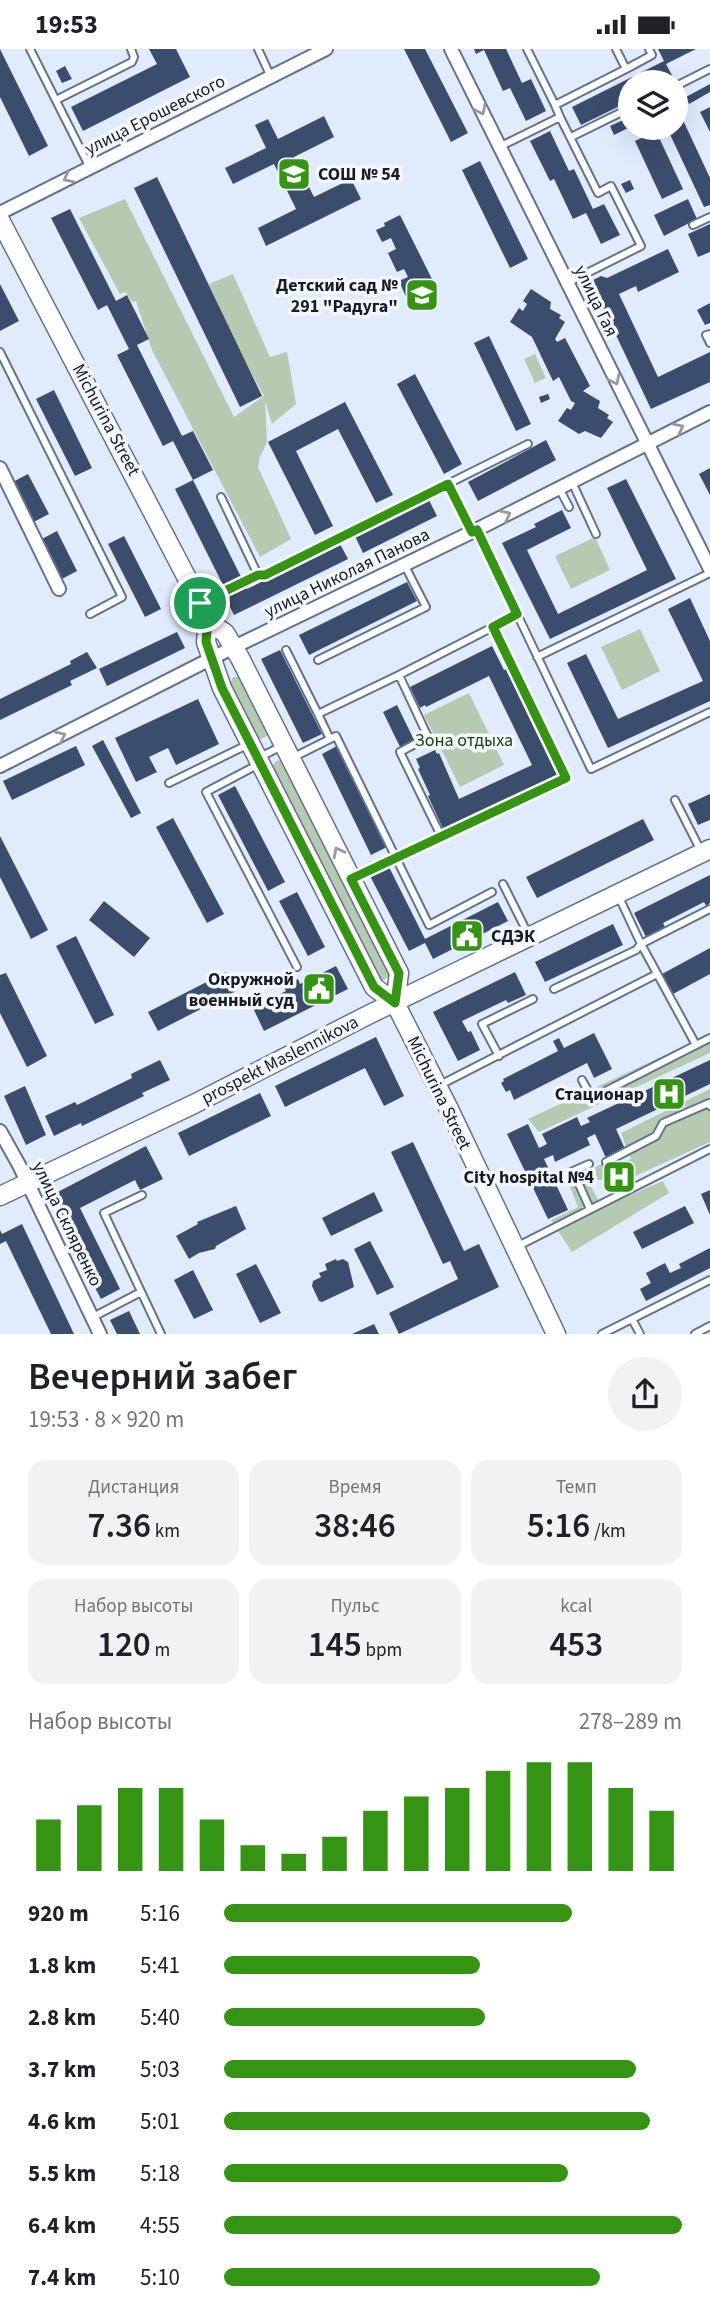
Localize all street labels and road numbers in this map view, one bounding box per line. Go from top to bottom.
street label: улица Ерошевского [80,69,230,161]
street label: улица Гая [568,261,624,341]
street label: Michurina Street [66,360,146,480]
street label: улица Николая Панова [260,522,434,624]
street label: prospekt Maslennikova [197,1010,363,1110]
street label: Michurina Street [401,1032,477,1154]
street label: улица Скляренко [26,1157,108,1291]

